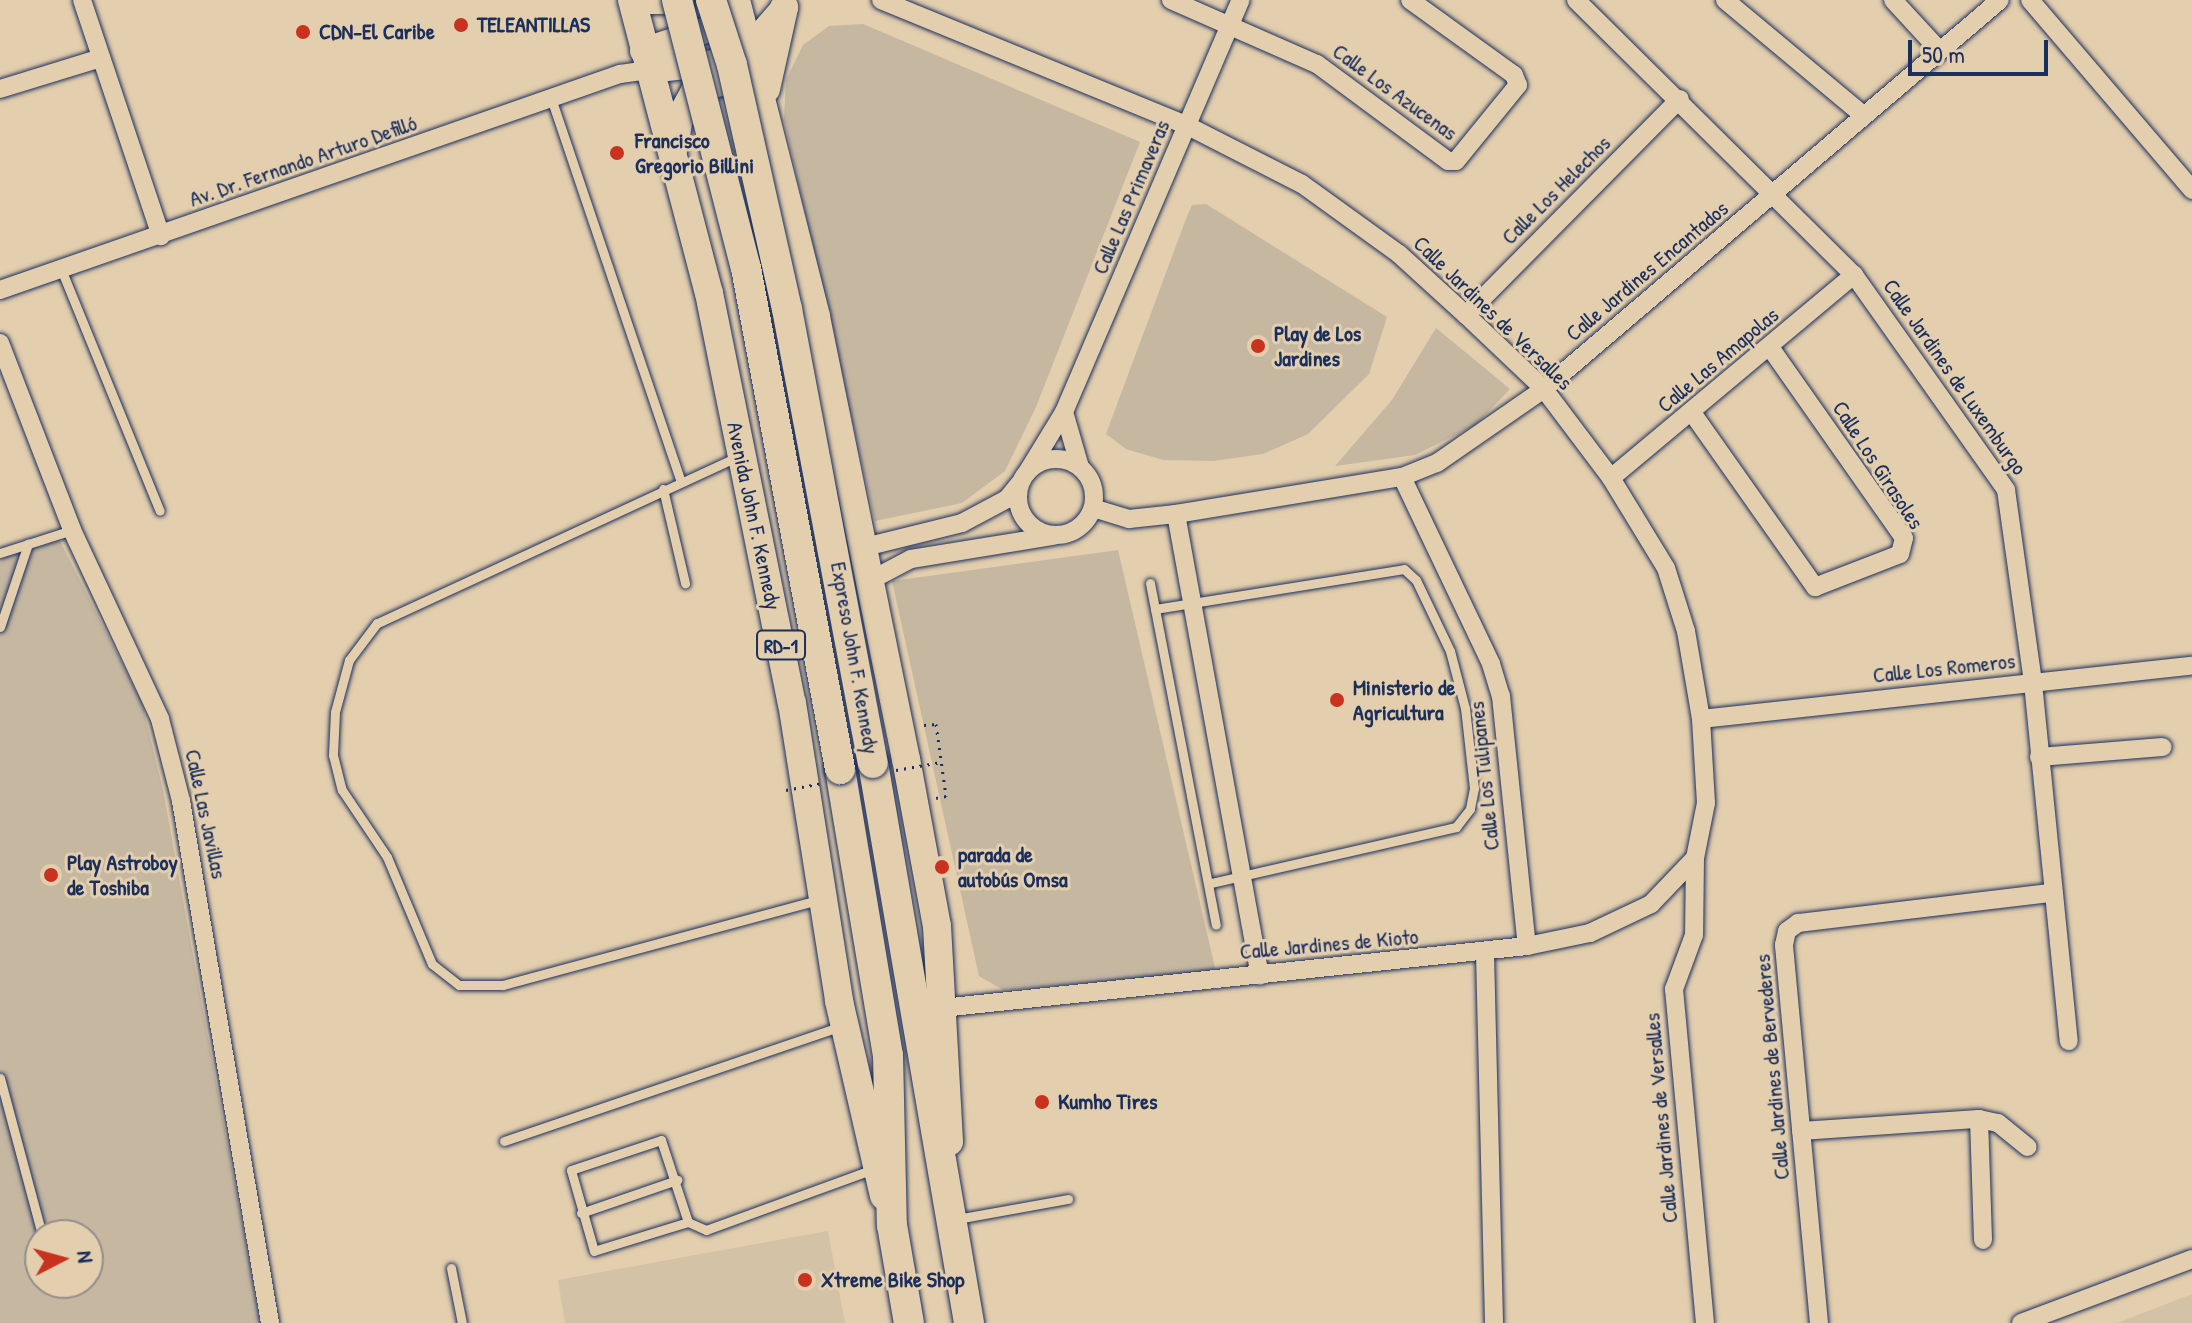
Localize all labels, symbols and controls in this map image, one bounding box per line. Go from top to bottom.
place label: TELEANTILLAS [477,12,590,38]
marker: TELEANTILLAS [452,16,470,34]
place label: CDN-El Caribe [319,19,435,45]
marker: CDN-El Caribe [294,23,312,41]
scale bar [1912,24,2052,74]
street label: Calle Los Azucenas [1327,38,1463,146]
text: 50 m [1922,38,1965,70]
street label: Av. Dr. Fernando Arturo Defilló [186,110,420,212]
street label: Calle Las Primaveras [1087,116,1175,278]
place label: Francisco Gregorio Billini [635,127,754,178]
street label: Calle Los Helechos [1496,130,1616,250]
marker: Francisco Gregorio Billini [606,142,628,164]
street label: Calle Jardines Encantados [1560,195,1734,347]
street label: Calle Jardines de Versalles [1408,230,1578,396]
street label: Calle Jardines de Luxemburgo [1877,274,2033,480]
street label: Calle Las Amapolas [1652,302,1784,418]
place label: Play de Los Jardines [1274,320,1361,372]
marker: Play de Los Jardines [1249,337,1267,355]
street label: Calle Los Girasoles [1827,396,1929,534]
street label: Avenida John F. Kennedy [721,420,787,612]
street label: Expreso John F. Kennedy [825,560,885,756]
road number: RD-1 [755,629,807,661]
street label: Calle Los Romeros [1872,647,2016,689]
place label: Ministerio de Agricultura [1353,674,1455,726]
marker: Ministerio de Agricultura [1328,691,1346,709]
street label: Calle Los Tulipanes [1463,700,1505,852]
street label: Calle Las Javillas [179,747,233,881]
place label: parada de autobús Omsa [958,841,1068,892]
place label: Play Astroboy de Toshiba [67,849,178,900]
marker: parada de autobús Omsa [933,858,951,876]
marker: Play Astroboy de Toshiba [42,866,60,884]
street label: Calle Jardines de Kioto [1239,923,1419,965]
street label: Calle Jardines de Bervederes [1749,953,1795,1181]
street label: Calle Jardines de Versalles [1639,1012,1683,1224]
place label: Kumho Tires [1058,1089,1157,1115]
marker: Kumho Tires [1033,1093,1051,1111]
north arrow [24,1219,104,1299]
text: N [70,1249,101,1264]
place label: Xtreme Bike Shop [821,1267,964,1293]
marker: Xtreme Bike Shop [796,1271,814,1289]

